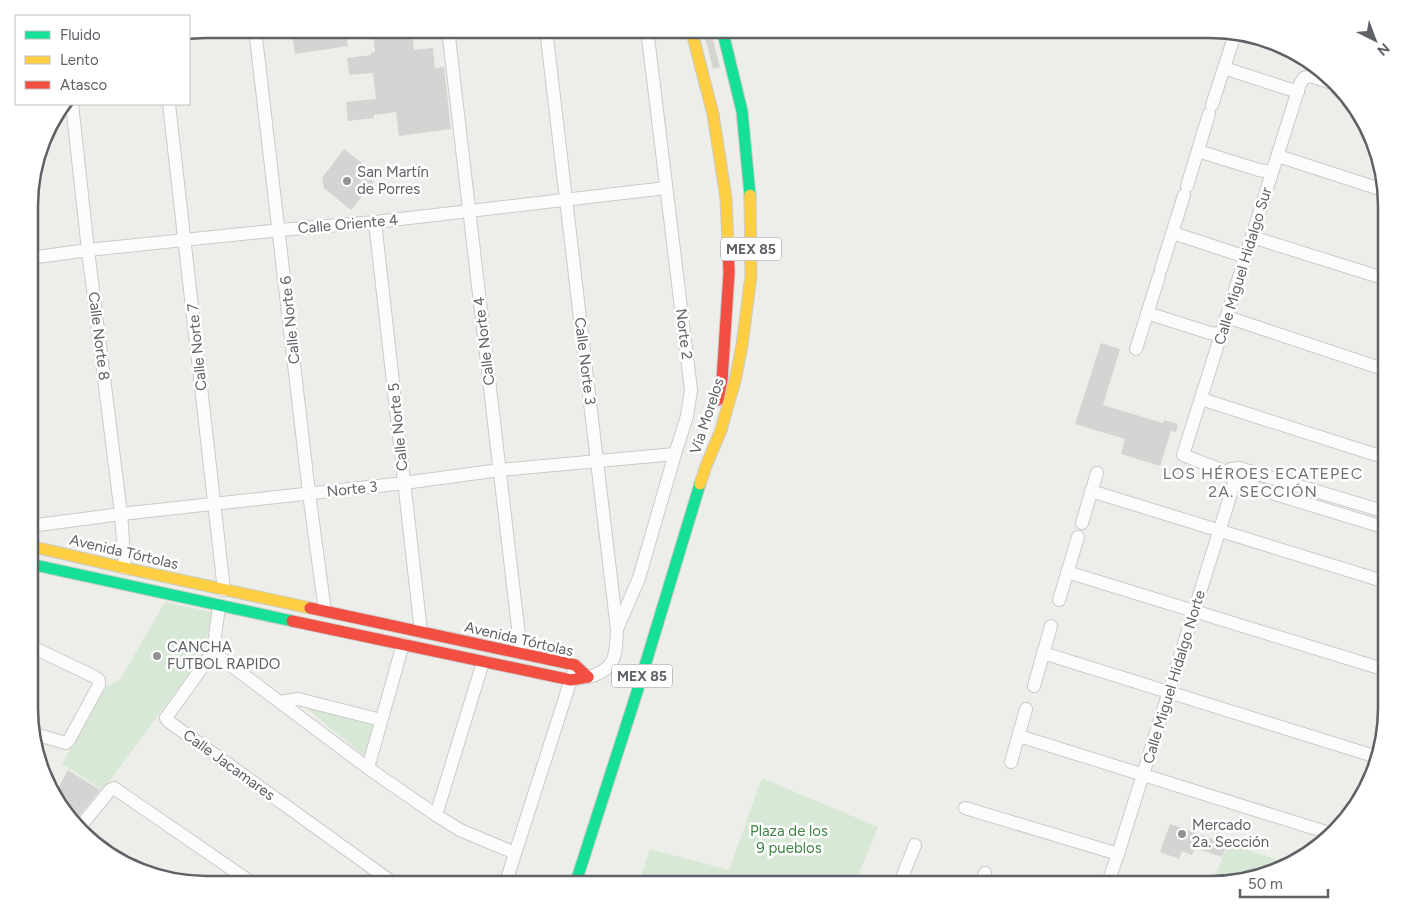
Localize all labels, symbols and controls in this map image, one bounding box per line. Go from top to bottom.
legend [15,15,190,105]
north arrow [1350,15,1400,65]
text: Fluido [60,26,101,44]
text: N [1374,39,1393,59]
text: Lento [60,51,99,69]
text: Atasco [60,76,108,94]
place label: San Martín de Porres [357,163,429,198]
marker: San Martín de Porres [341,175,353,187]
street label: Calle Miguel Hidalgo Sur [1210,185,1276,347]
street label: Calle Oriente 4 [297,211,399,237]
road number: MEX 85 [721,238,781,260]
street label: Calle Norte 6 [276,275,304,365]
street label: Calle Norte 8 [85,291,113,381]
street label: Calle Norte 4 [470,296,498,386]
street label: Calle Norte 7 [183,302,211,392]
street label: Norte 2 [672,307,696,361]
street label: Calle Norte 3 [571,316,599,406]
street label: Vía Morelos [686,376,728,456]
street label: Calle Norte 5 [384,382,412,472]
district label: LOS HÉROES ECATEPEC 2A. SECCIÓN [1163,464,1363,501]
street label: Norte 3 [326,477,378,501]
street label: Avenida Tórtolas [68,531,180,573]
street label: Calle Miguel Hidalgo Norte [1139,588,1209,766]
street label: Avenida Tórtolas [463,618,575,660]
place label: CANCHA FUTBOL RAPIDO [167,638,280,673]
marker: CANCHA FUTBOL RAPIDO [151,650,163,662]
road number: MEX 85 [612,664,672,688]
street label: Calle Jacamares [180,726,278,804]
place label: Mercado 2a. Sección [1192,816,1269,851]
park label: Plaza de los 9 pueblos [750,822,828,857]
marker: Mercado 2a. Sección [1176,828,1188,840]
scale bar [1240,866,1328,898]
text: 50 m [1248,875,1283,893]

